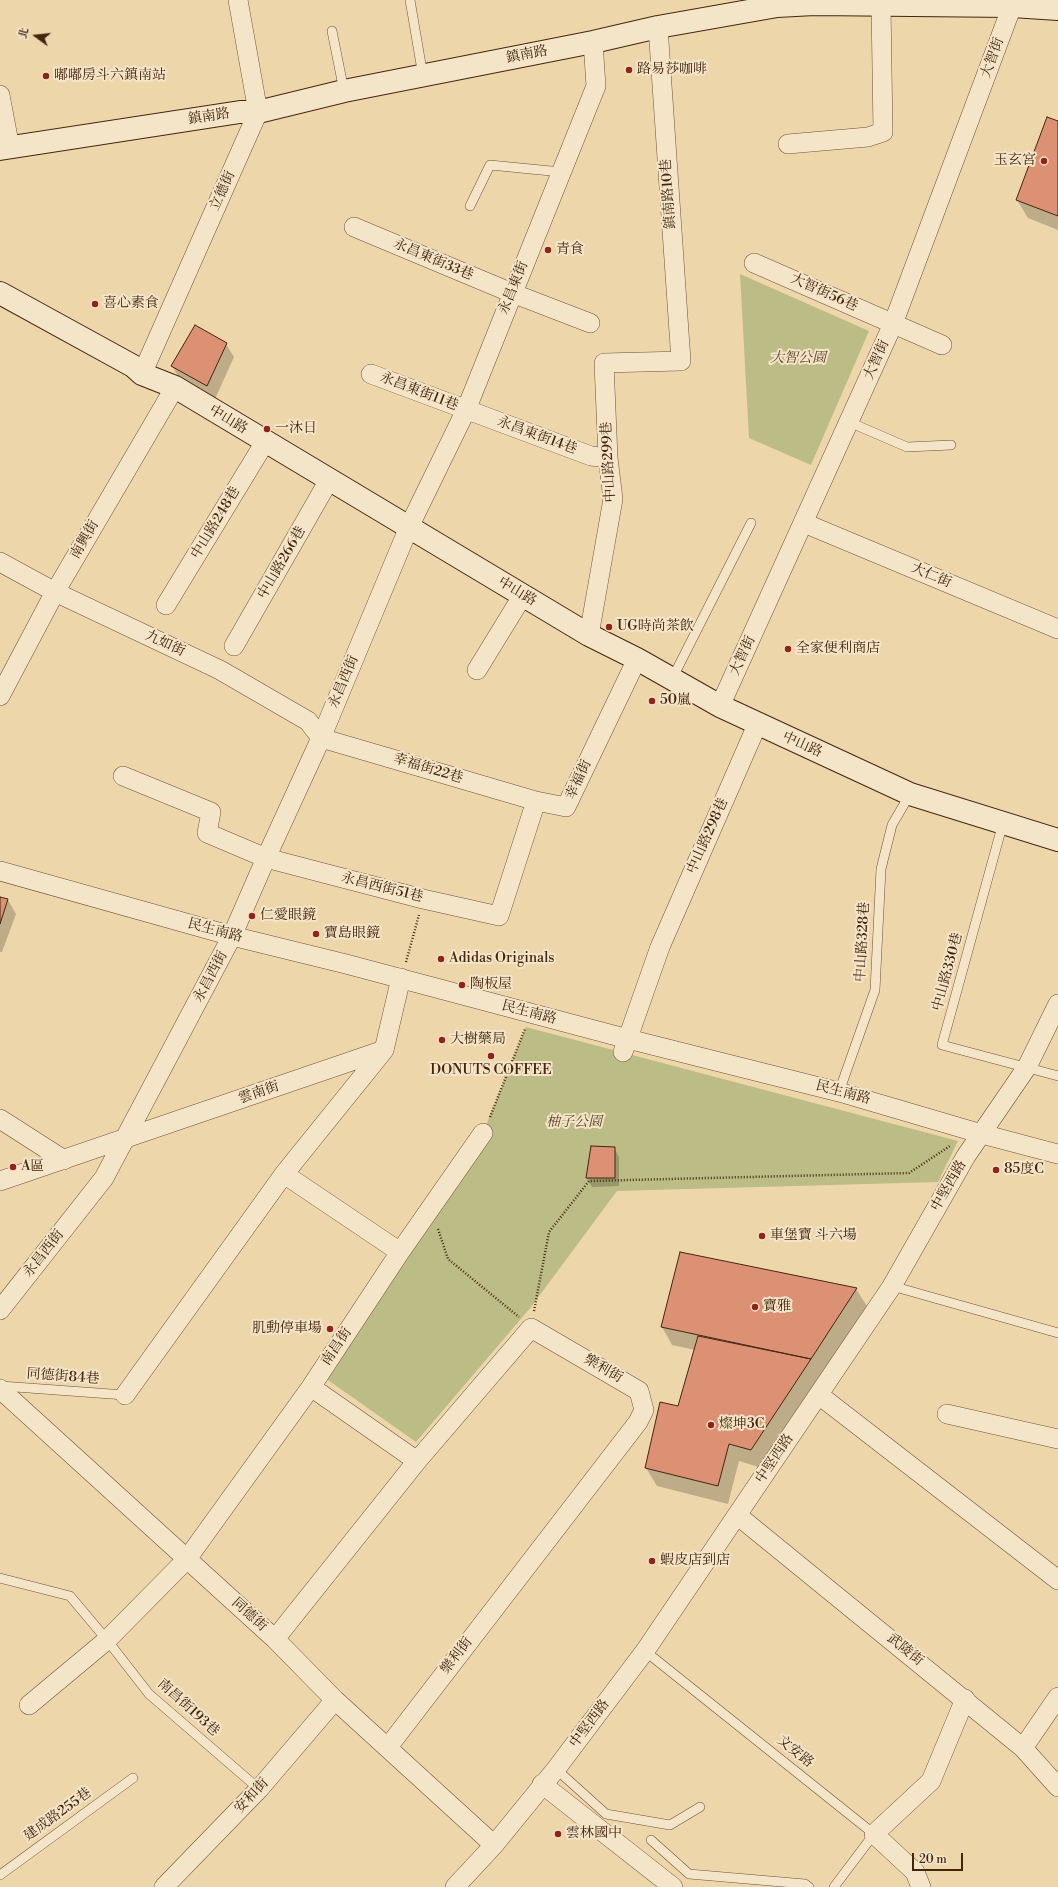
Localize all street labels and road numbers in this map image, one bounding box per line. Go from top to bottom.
street label: 大智街 [978,35,1008,81]
street label: 鎮南路 [505,43,549,67]
street label: 鎮南路 [187,105,231,129]
street label: 鎮南路10巷 [658,158,680,230]
street label: 立德街 [207,168,239,214]
street label: 永昌東街33巷 [390,236,476,284]
street label: 永昌東街 [496,259,532,317]
street label: 大智街56巷 [788,271,860,315]
street label: 大智街 [861,337,893,383]
street label: 永昌東街11巷 [377,369,461,415]
street label: 中山路 [206,402,250,438]
street label: 永昌東街14巷 [495,414,579,458]
street label: 中山路299巷 [598,421,620,503]
street label: 中山路248巷 [188,484,244,562]
street label: 南興街 [67,518,103,562]
street label: 中山路266巷 [254,524,310,602]
street label: 大仁街 [908,560,954,592]
street label: 中山路 [495,574,539,610]
street label: 九如街 [142,628,188,660]
street label: 大智街 [727,633,759,679]
street label: 永昌西街 [325,653,363,711]
street label: 中山路 [779,729,825,761]
street label: 幸福街22巷 [391,750,465,788]
street label: 幸福街 [563,757,595,803]
street label: 中山路298巷 [684,796,732,876]
street label: 永昌西街51巷 [339,870,425,906]
street label: 中山路328巷 [853,901,873,983]
street label: 民生南路 [186,916,244,946]
street label: 中山路330巷 [929,931,967,1013]
street label: 永昌西街 [190,948,232,1006]
street label: 民生南路 [500,998,558,1028]
street label: 雲南街 [236,1078,282,1108]
street label: 民生南路 [814,1078,872,1108]
street label: 中堅西路 [928,1158,970,1214]
street label: 永昌西街 [20,1227,68,1281]
street label: 南昌街 [318,1325,356,1369]
street label: 樂利街 [581,1351,625,1387]
street label: 同德街84巷 [26,1366,100,1388]
street label: 中堅西路 [752,1431,798,1487]
street label: 同德街 [228,1595,270,1635]
street label: 武陵街 [883,1630,927,1670]
street label: 樂利街 [438,1634,476,1678]
street label: 南昌街193巷 [153,1676,223,1740]
street label: 中堅西路 [566,1697,614,1751]
street label: 文安路 [773,1732,817,1772]
street label: 安和街 [232,1775,272,1817]
street label: 建成路255巷 [21,1785,95,1845]

